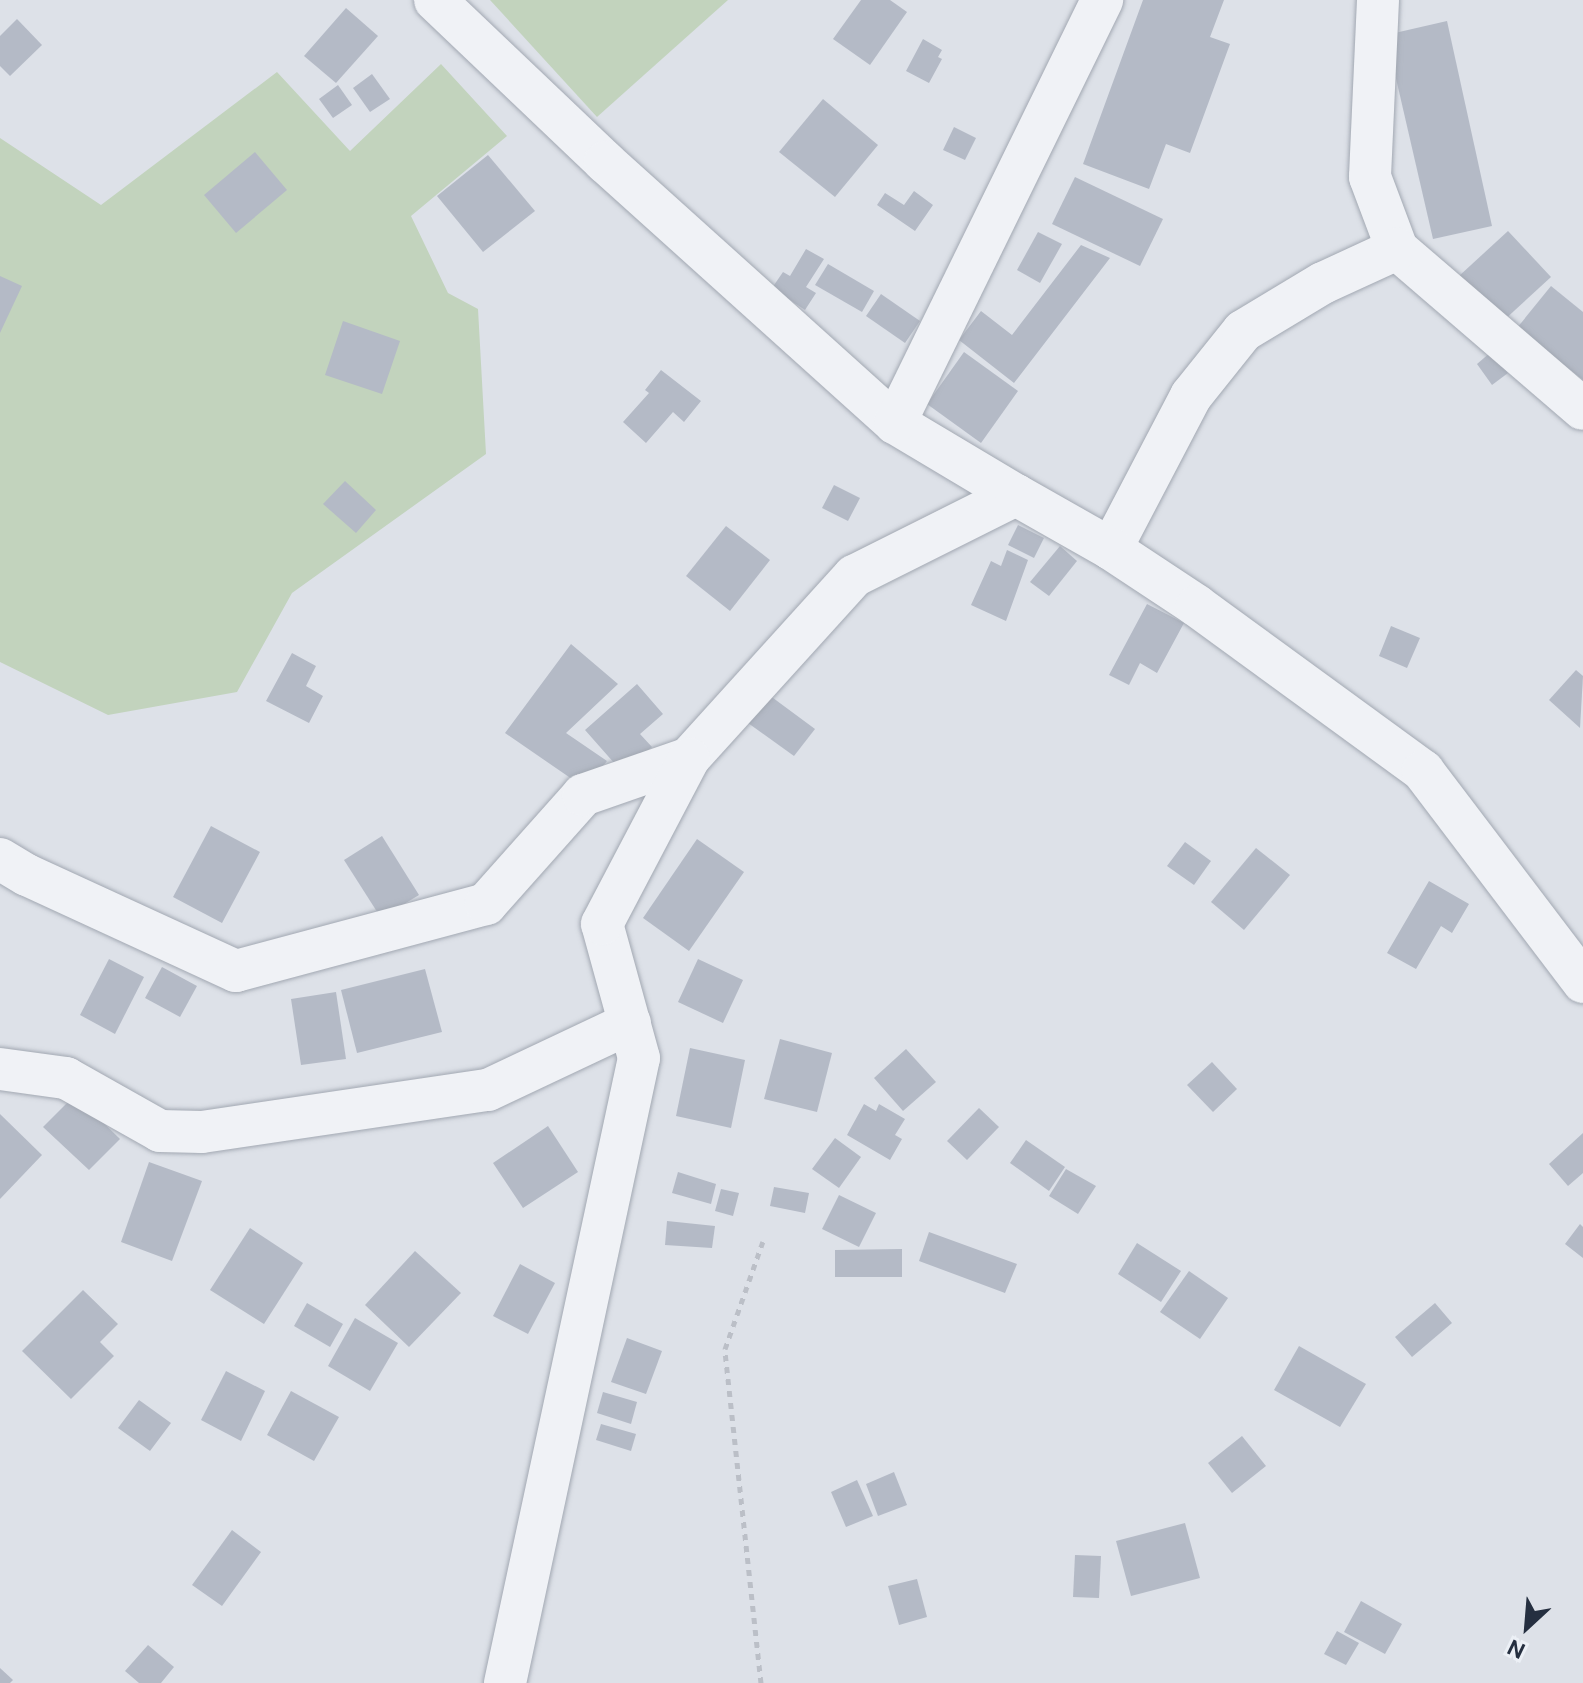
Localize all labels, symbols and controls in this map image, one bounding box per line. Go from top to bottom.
north arrow [1487,1587,1567,1667]
text: N [1503,1632,1530,1666]

